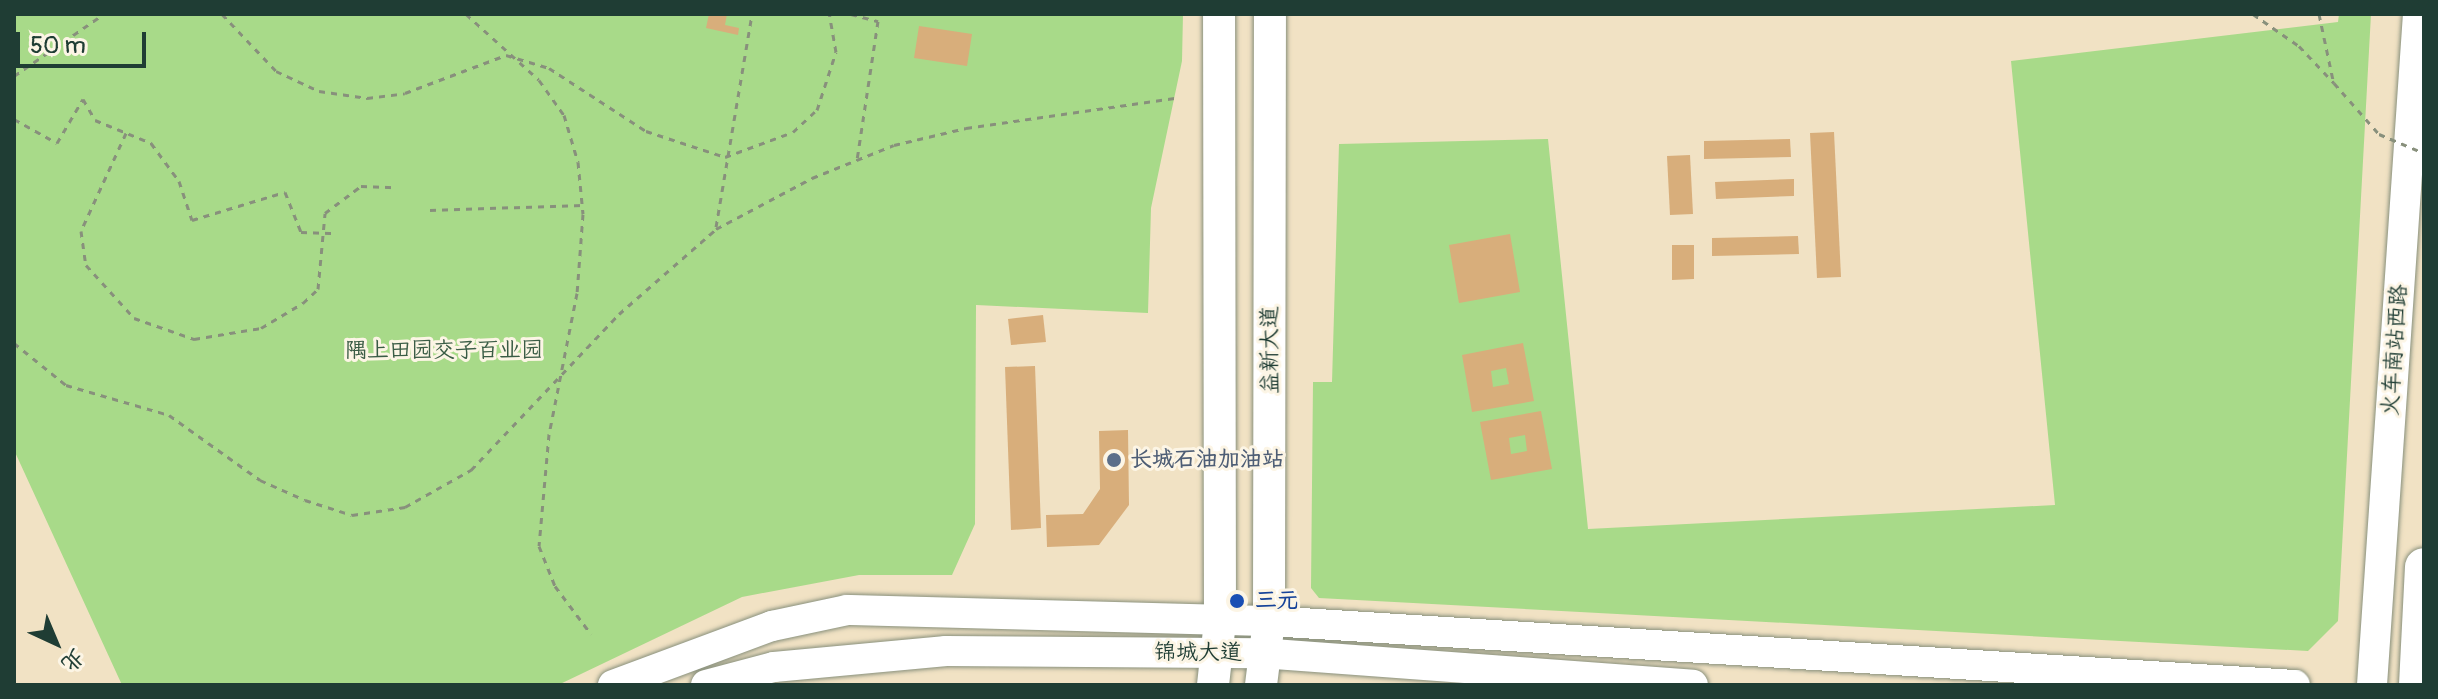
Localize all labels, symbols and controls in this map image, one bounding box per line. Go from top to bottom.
scale bar [20,16,150,66]
text: 50 m [30,31,86,60]
street label: 火车南站西路 [2377,283,2413,417]
street label: 益新大道 [1257,306,1283,394]
park label: 隅上田园交子百业园 [345,338,543,364]
place label: 长城石油加油站 [1130,447,1284,473]
marker: 长城石油加油站 [1105,451,1123,469]
place label: 三元 [1255,588,1299,614]
marker: 三元 [1226,590,1248,612]
north arrow [16,603,96,683]
street label: 锦城大道 [1154,640,1242,666]
text: 北 [55,643,90,678]

